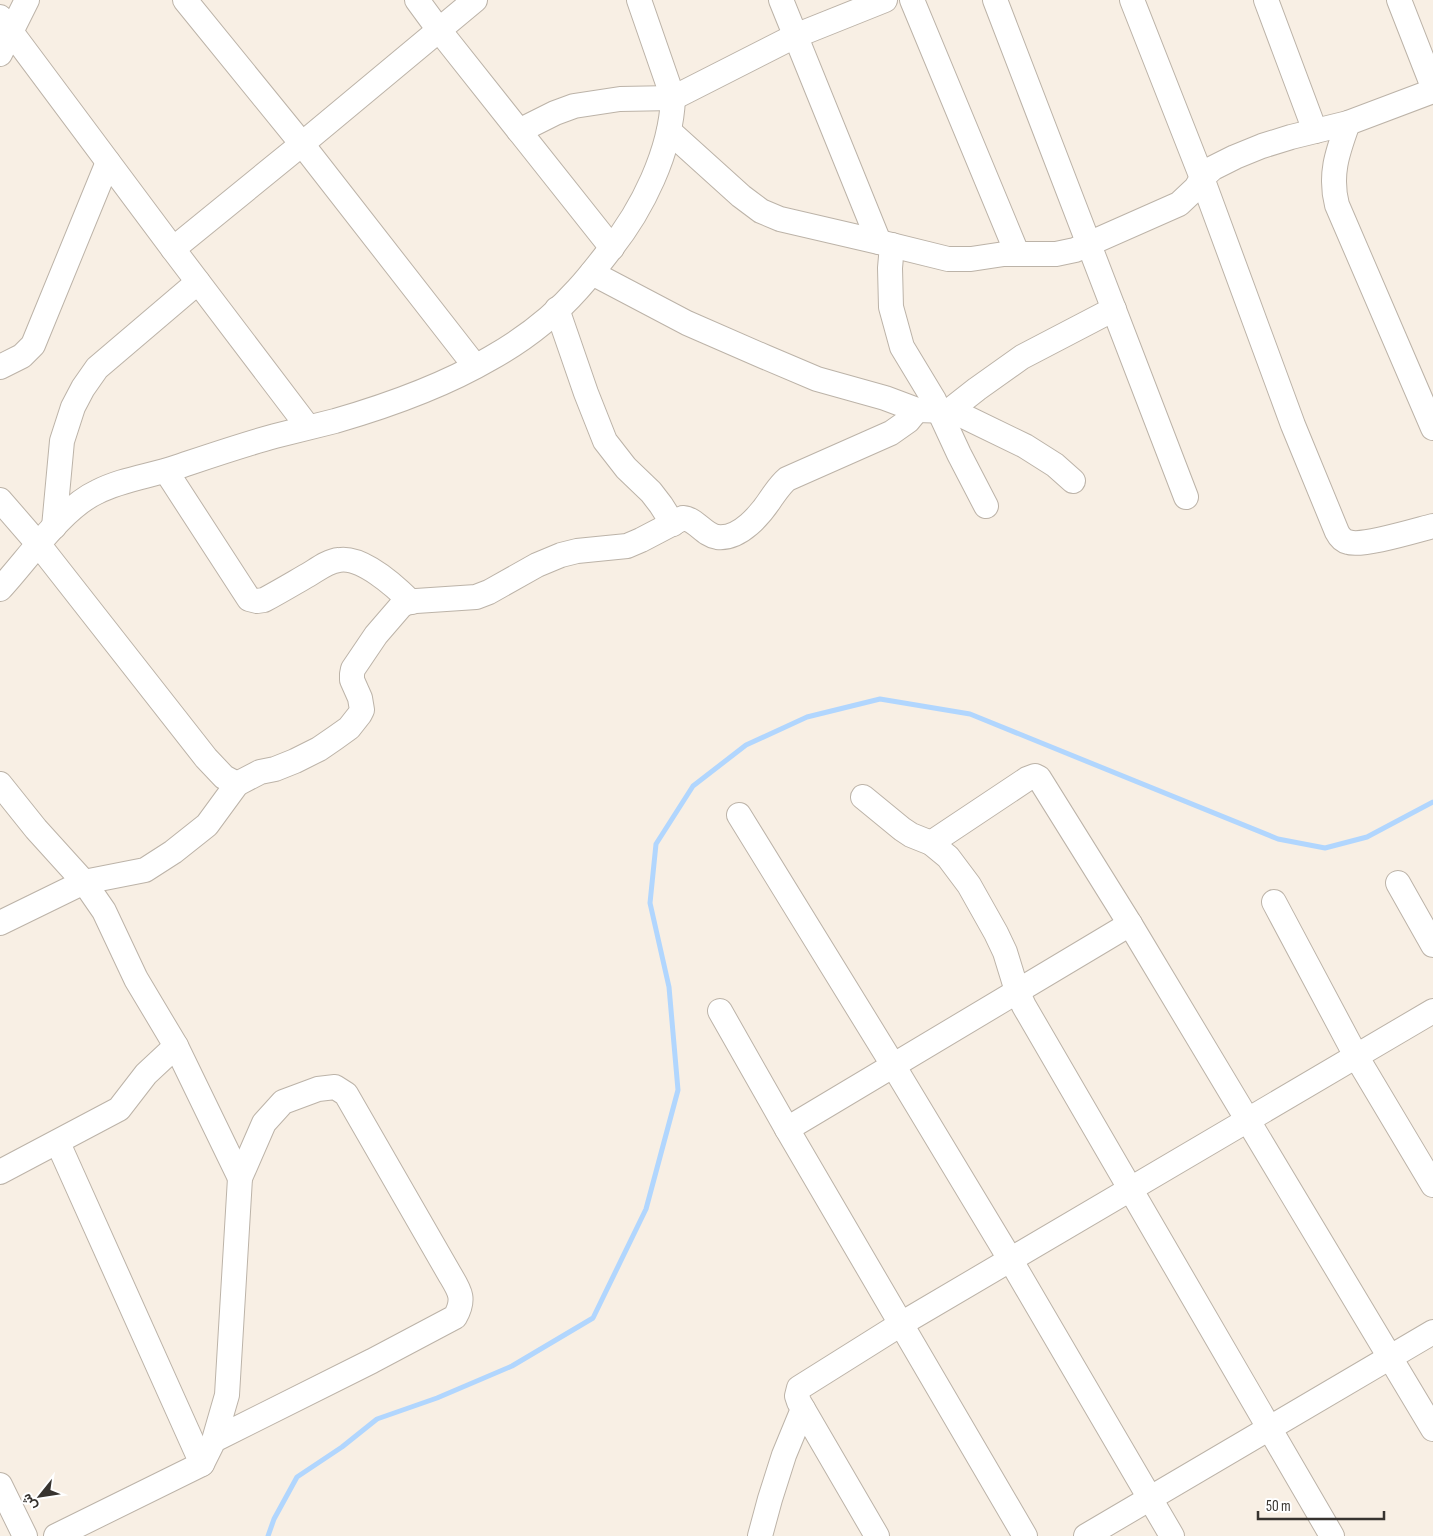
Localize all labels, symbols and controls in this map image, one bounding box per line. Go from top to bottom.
north arrow [15,1471,65,1521]
scale bar [1258,1488,1384,1520]
text: ش [18,1491,41,1514]
text: 50 m [1266,1497,1291,1516]

